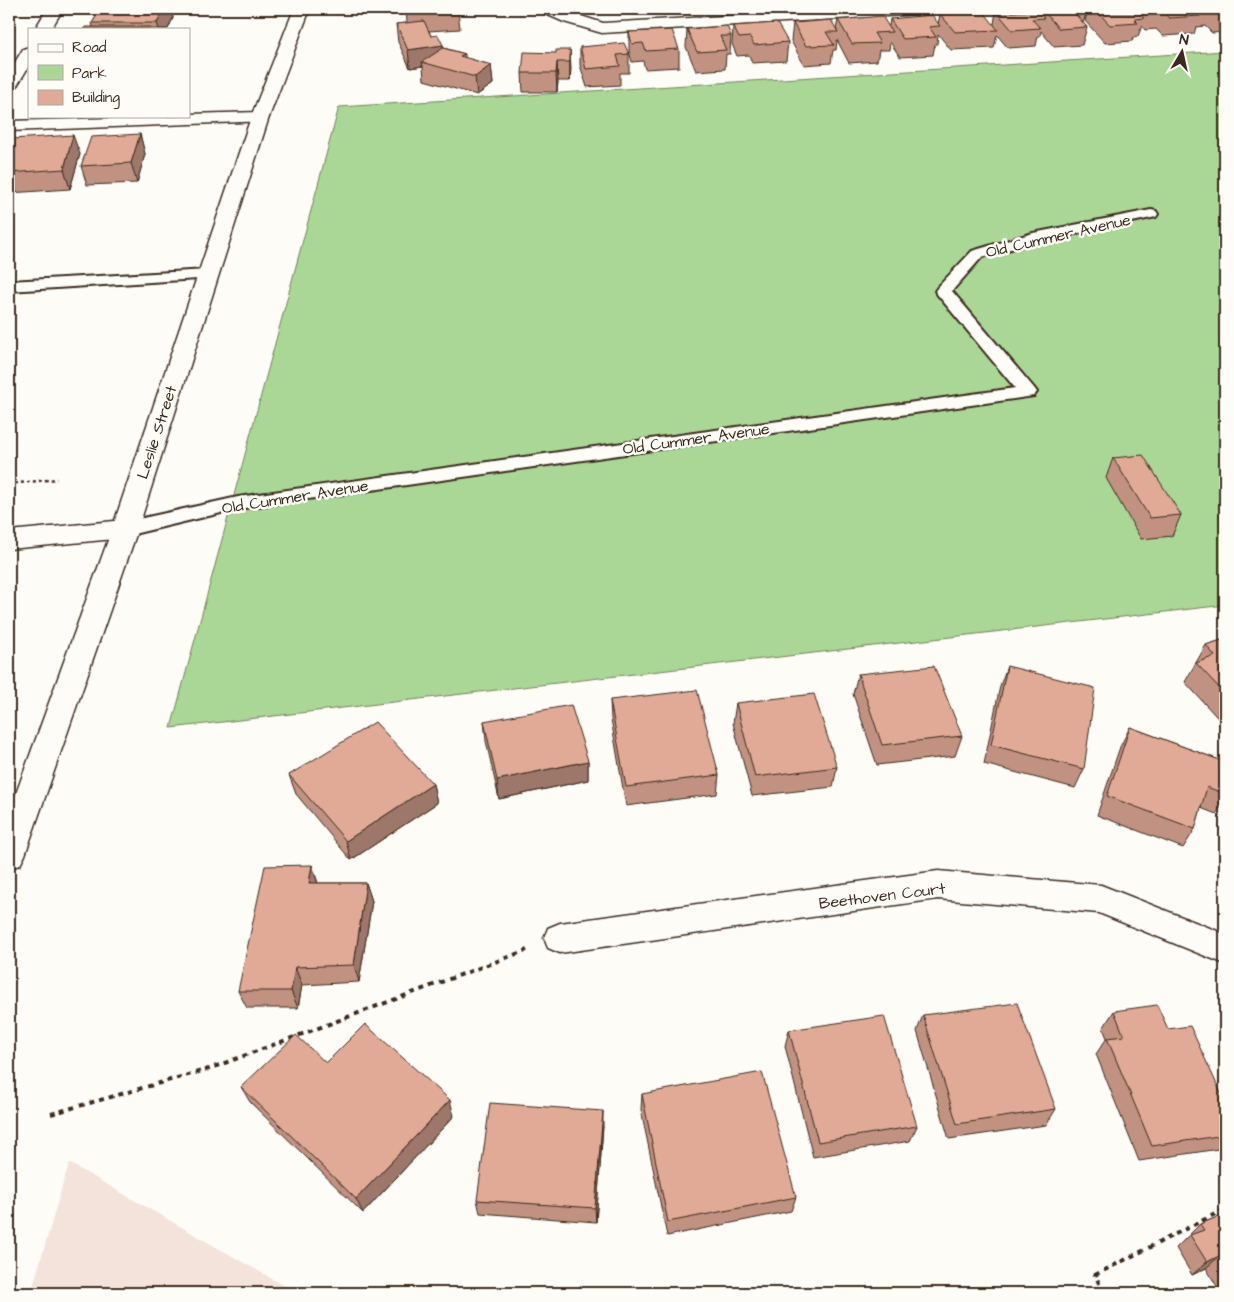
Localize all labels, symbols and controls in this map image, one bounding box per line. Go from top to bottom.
legend [28,28,190,118]
north arrow [1156,28,1206,78]
text: N [1178,30,1190,51]
text: Road [72,37,107,58]
text: Park [72,63,107,84]
text: Building [72,87,120,109]
street label: Old Cummer Avenue [984,209,1133,263]
street label: Leslie Street [131,382,183,482]
street label: Old Cummer Avenue [621,418,771,460]
street label: Old Cummer Avenue [220,474,370,519]
street label: Beethoven Court [818,877,947,915]

